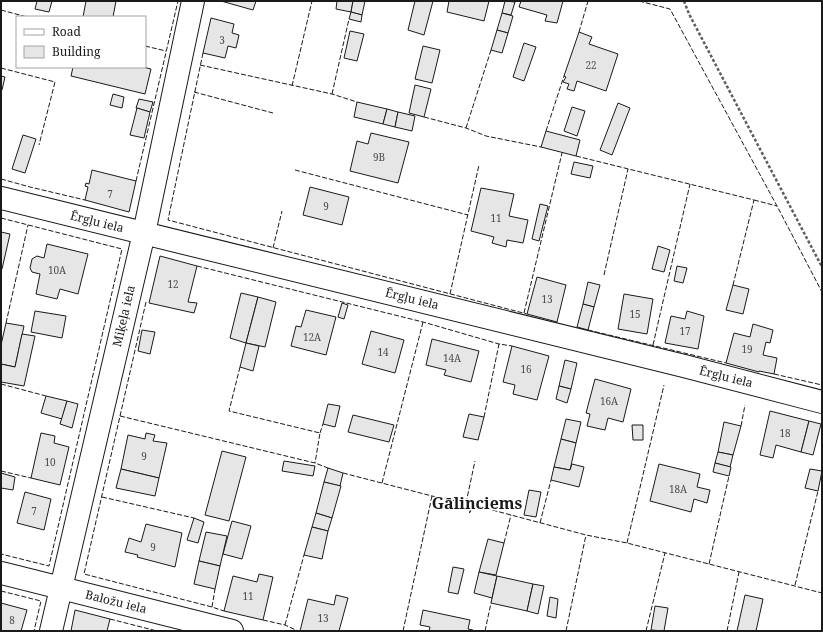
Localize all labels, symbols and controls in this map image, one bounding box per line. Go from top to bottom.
legend [16,16,146,68]
text: Road [52,23,82,40]
house number: 3 [219,33,225,47]
text: Building [52,43,101,60]
house number: 22 [585,58,597,72]
house number: 9B [373,150,385,164]
house number: 7 [107,187,113,201]
house number: 9 [323,199,329,213]
street label: Ērgļu iela [68,207,126,236]
house number: 11 [490,211,502,225]
house number: 10A [48,263,67,277]
house number: 12 [167,277,179,291]
street label: Miķeļa iela [108,283,139,348]
street label: Ērgļu iela [383,284,441,313]
house number: 13 [541,292,553,306]
house number: 15 [629,307,641,321]
house number: 17 [679,324,691,338]
house number: 12A [303,330,322,344]
house number: 19 [741,342,753,356]
house number: 14 [377,345,389,359]
house number: 14A [443,351,462,365]
house number: 16 [520,362,532,376]
street label: Ērgļu iela [697,362,755,391]
house number: 16A [600,394,619,408]
house number: 18 [779,426,791,440]
house number: 9 [141,449,147,463]
house number: 10 [44,455,56,469]
house number: 18A [669,482,688,496]
district label: Gāliņciems [432,492,523,514]
house number: 7 [31,504,37,518]
house number: 9 [150,540,156,554]
street label: Baložu iela [84,586,149,617]
house number: 11 [242,589,254,603]
house number: 13 [317,611,329,625]
house number: 8 [9,613,15,627]

